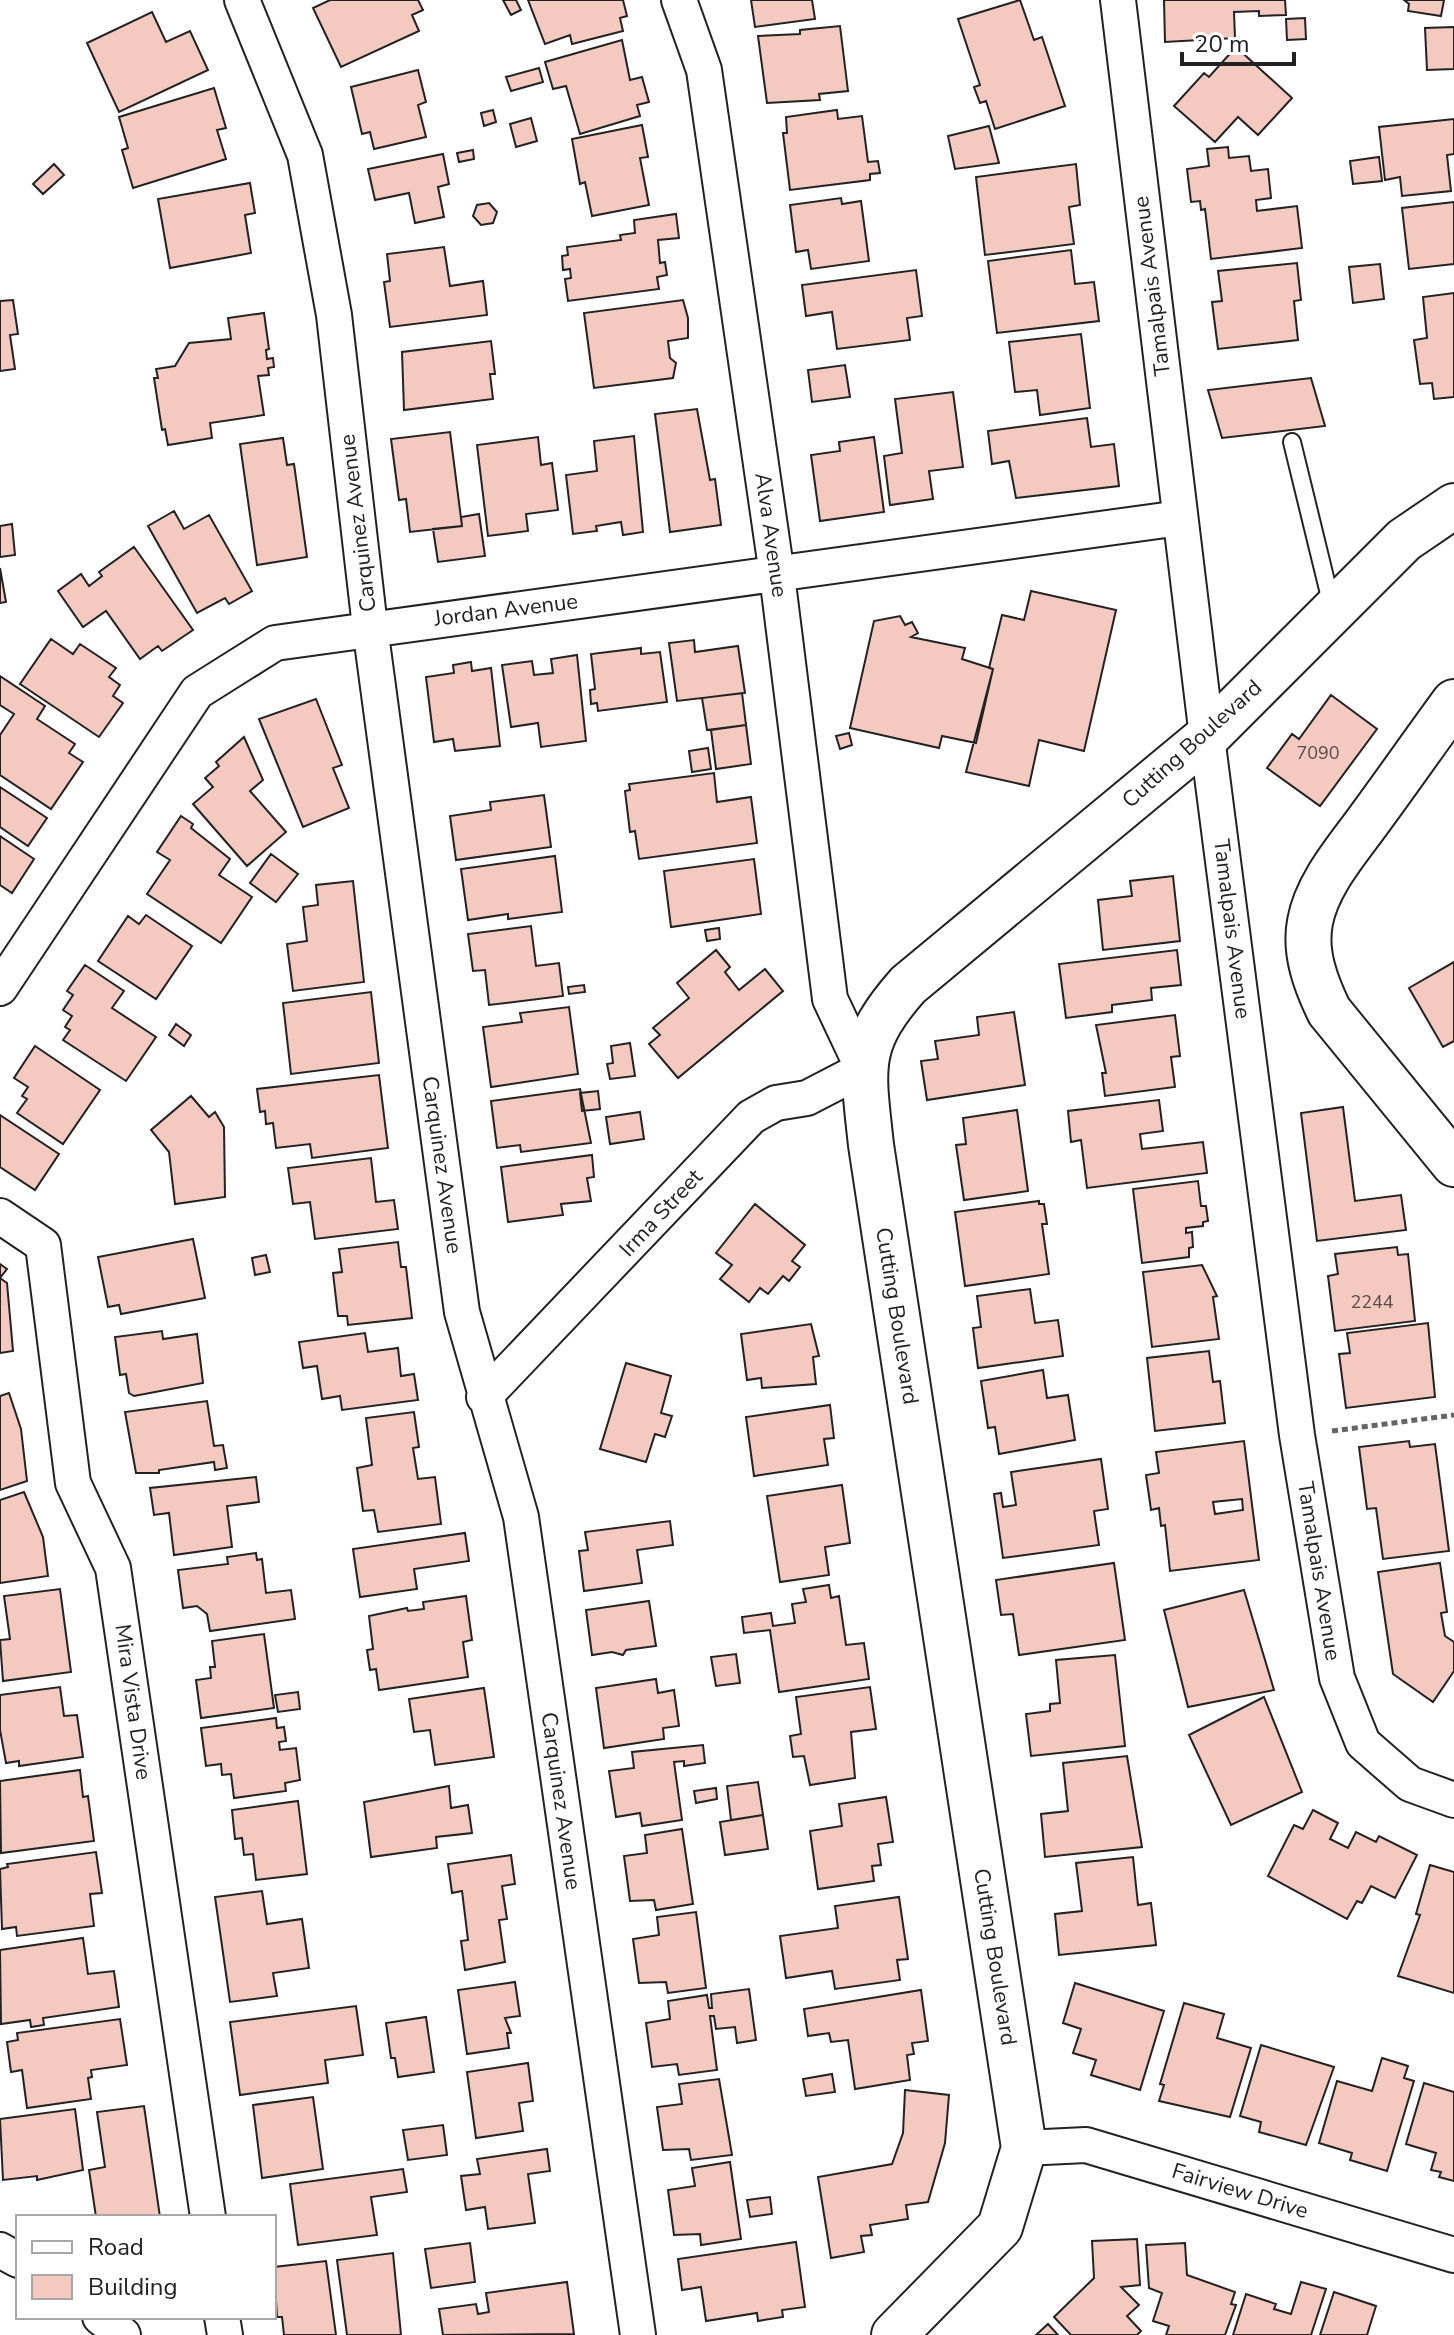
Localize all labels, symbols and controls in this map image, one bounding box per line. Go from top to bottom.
scale bar [1182,16,1294,66]
text: 20 m [1194,28,1250,60]
street label: Tamalpais Avenue [1126,194,1178,378]
street label: Carquinez Avenue [332,432,384,614]
street label: Alva Avenue [747,471,795,599]
street label: Jordan Avenue [431,586,580,634]
street label: Cutting Boulevard [1115,673,1269,815]
house number: 7090 [1296,741,1340,765]
street label: Tamalpais Avenue [1206,837,1258,1021]
street label: Carquinez Avenue [415,1074,469,1256]
street label: Irma Street [613,1162,710,1263]
street label: Cutting Boulevard [868,1225,926,1407]
house number: 2244 [1350,1290,1394,1314]
street label: Tamalpais Avenue [1290,1479,1348,1663]
street label: Mira Vista Drive [107,1622,159,1782]
street label: Carquinez Avenue [534,1710,588,1892]
street label: Cutting Boulevard [966,1866,1024,2048]
street label: Fairview Drive [1168,2156,1312,2226]
legend [16,2215,276,2319]
text: Road [88,2231,144,2263]
text: Building [88,2271,178,2303]

